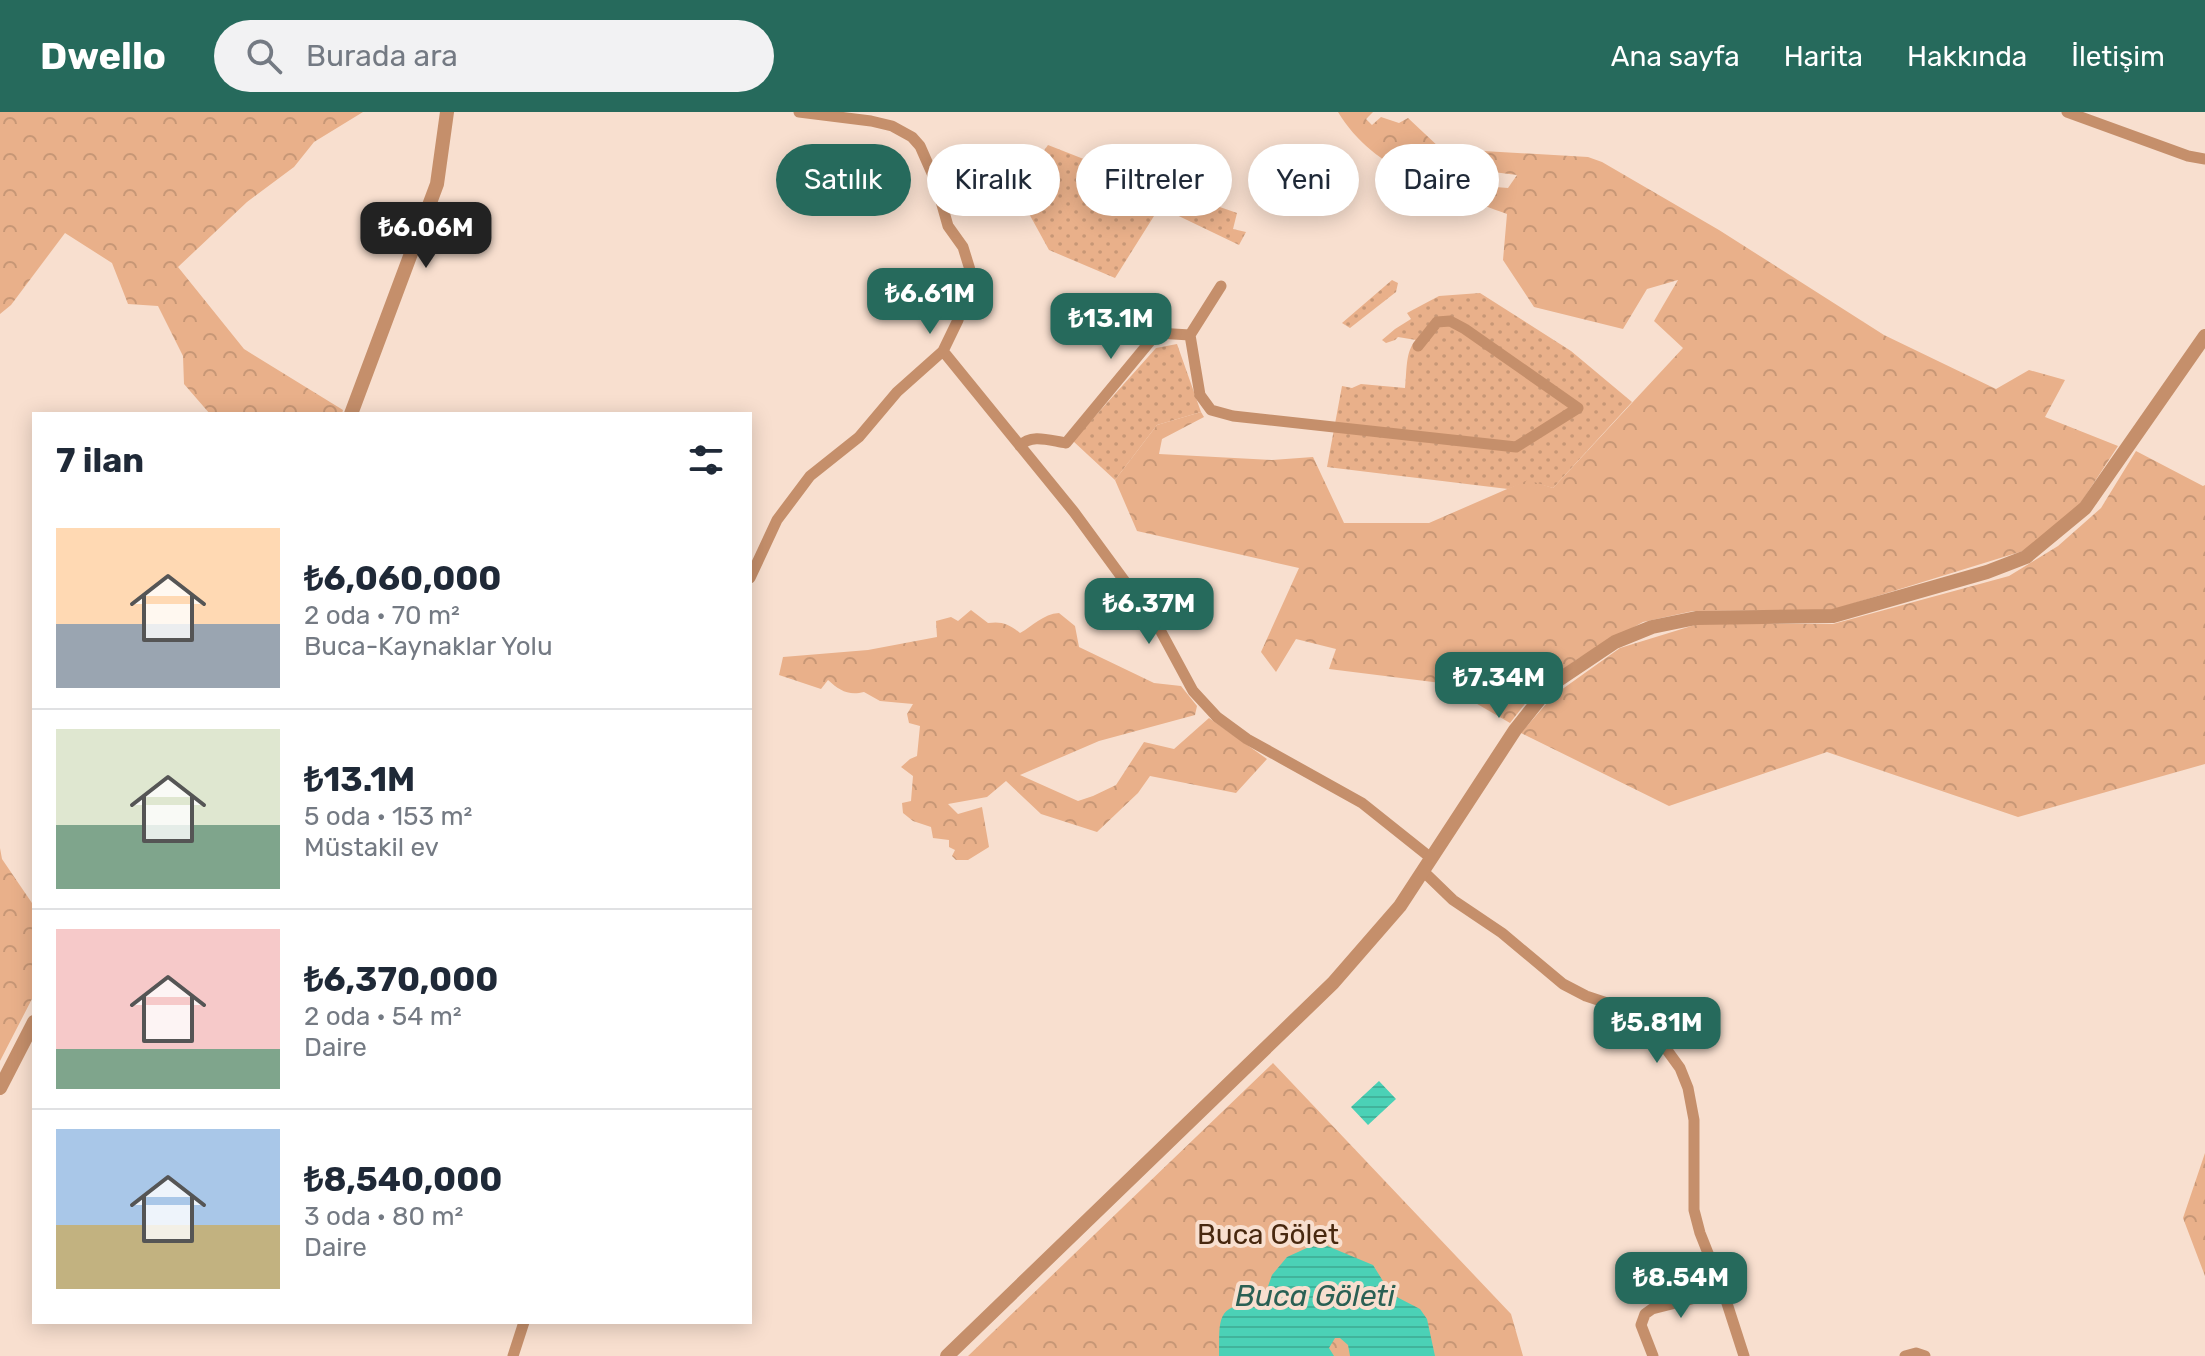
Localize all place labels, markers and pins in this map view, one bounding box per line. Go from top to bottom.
pin: ₺6.06M [361,202,491,270]
pin: ₺6.61M [865,268,995,336]
pin: ₺13.1M [1046,293,1176,361]
pin: ₺6.37M [1084,578,1214,646]
pin: ₺7.34M [1434,652,1564,720]
pin: ₺5.81M [1592,997,1722,1065]
pin: ₺8.54M [1616,1252,1746,1320]

